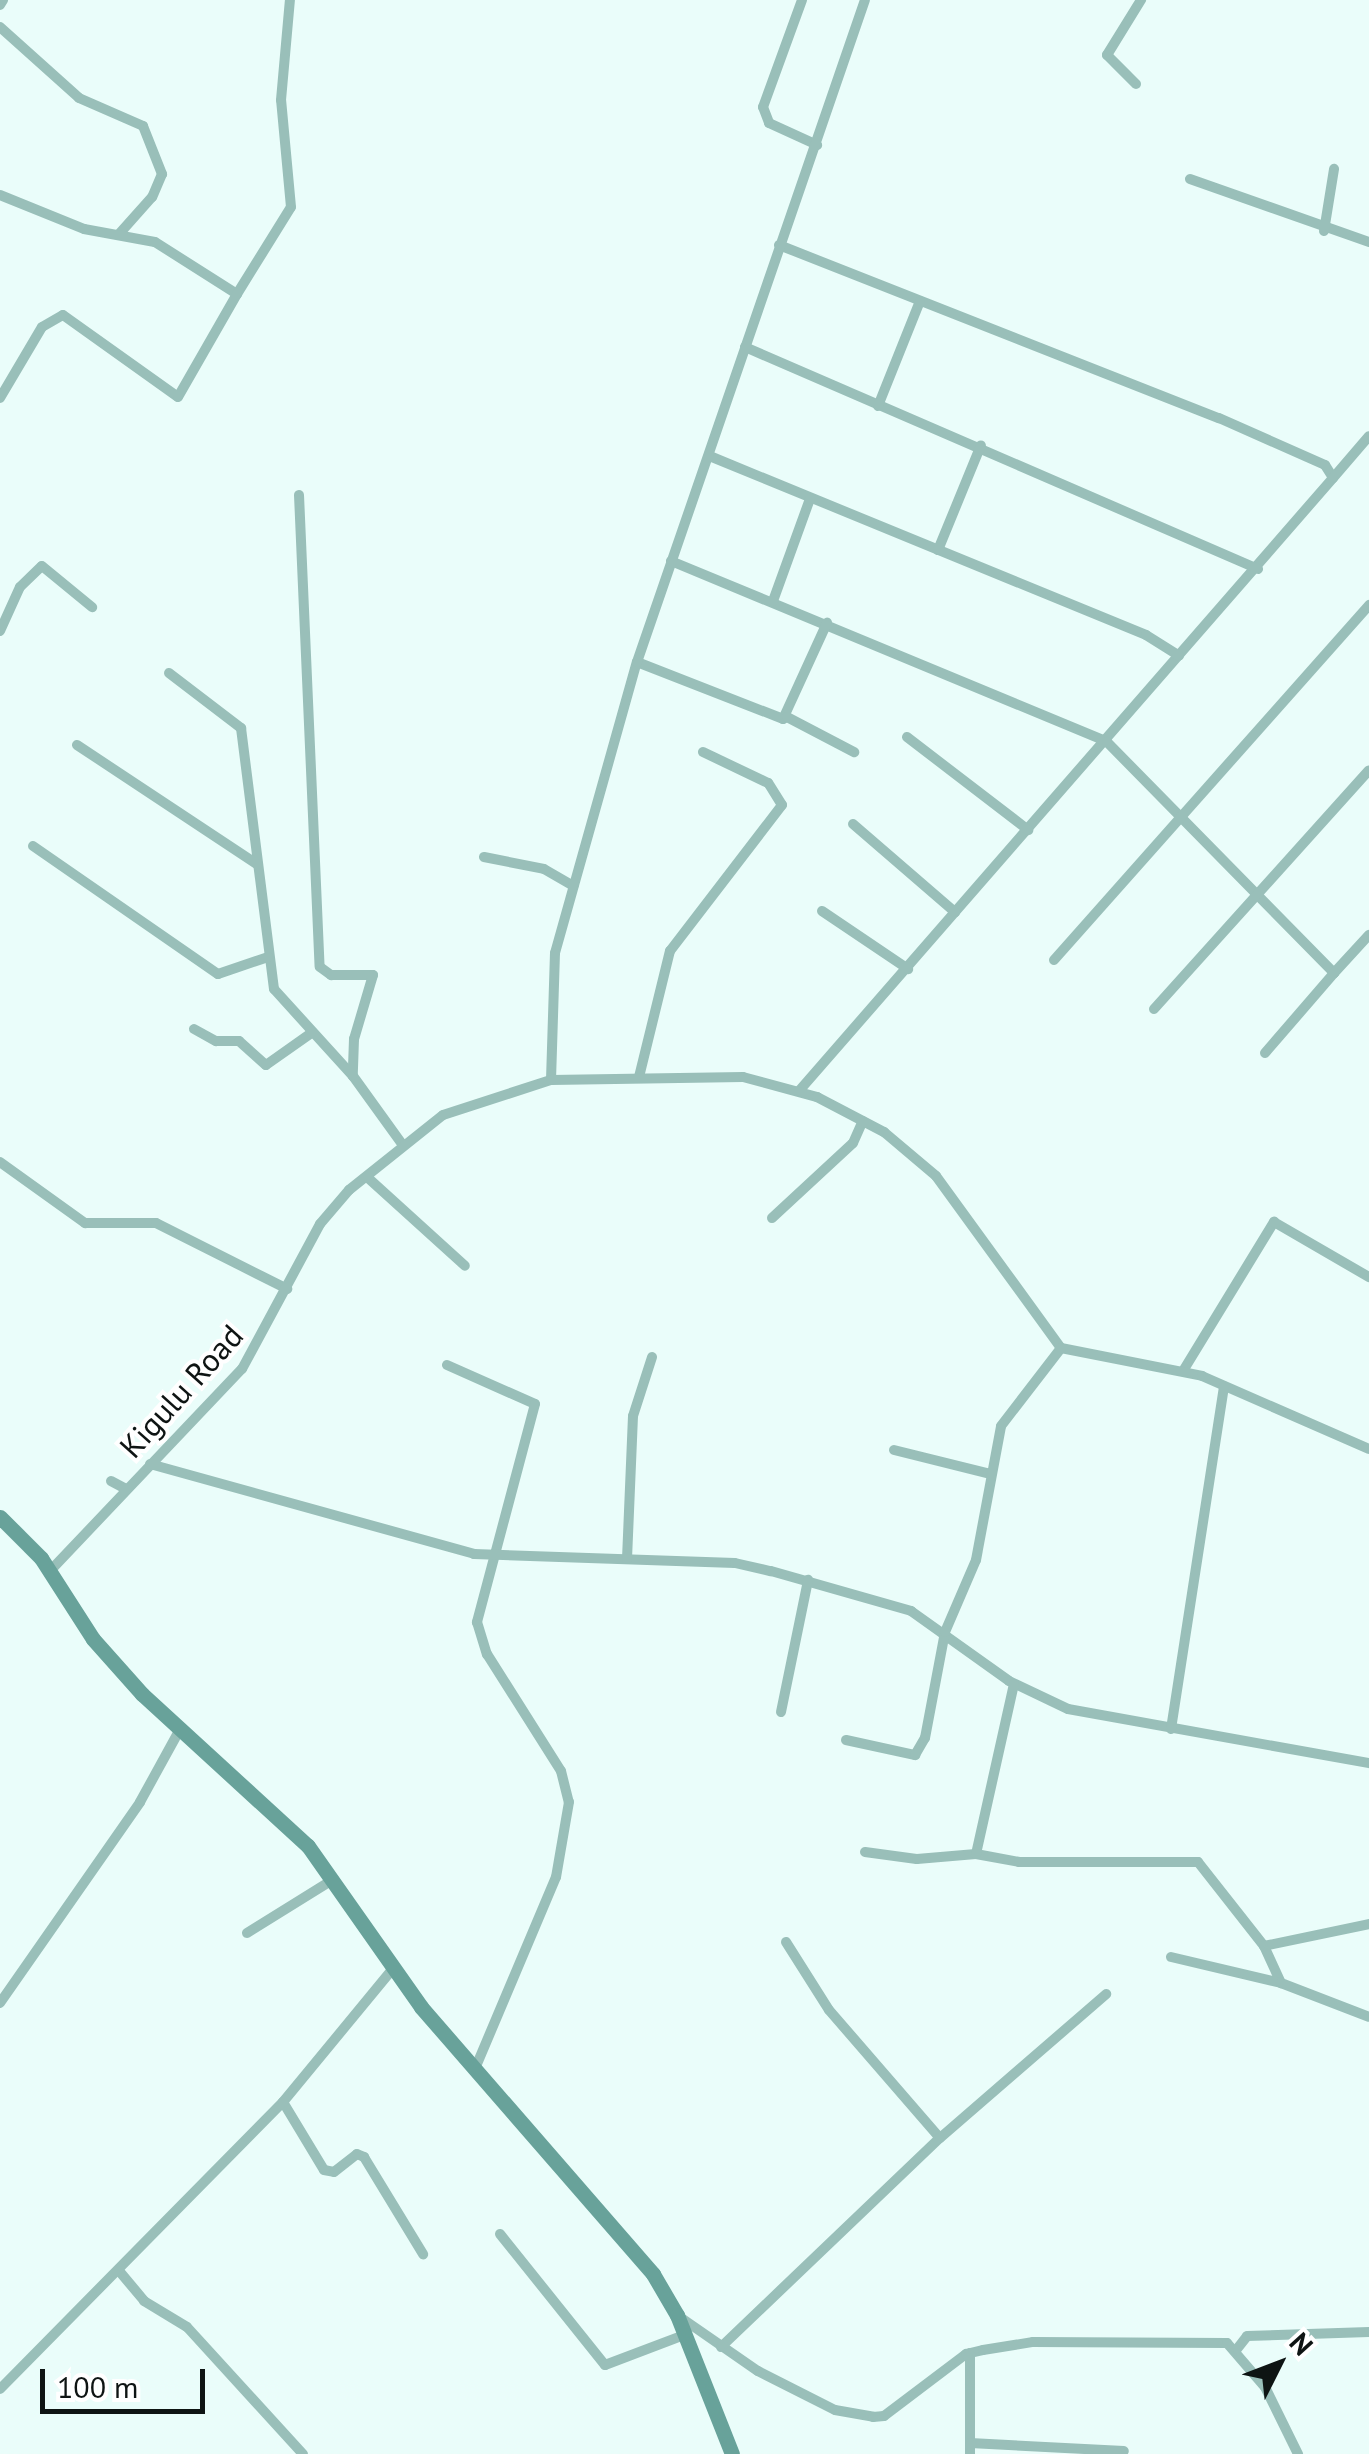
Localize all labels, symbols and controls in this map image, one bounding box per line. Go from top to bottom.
street label: Kigulu Road [111,1317,251,1465]
north arrow [1229,2314,1329,2414]
text: N [1282,2324,1322,2363]
scale bar [45,2349,210,2411]
text: 100 m [57,2367,138,2406]

